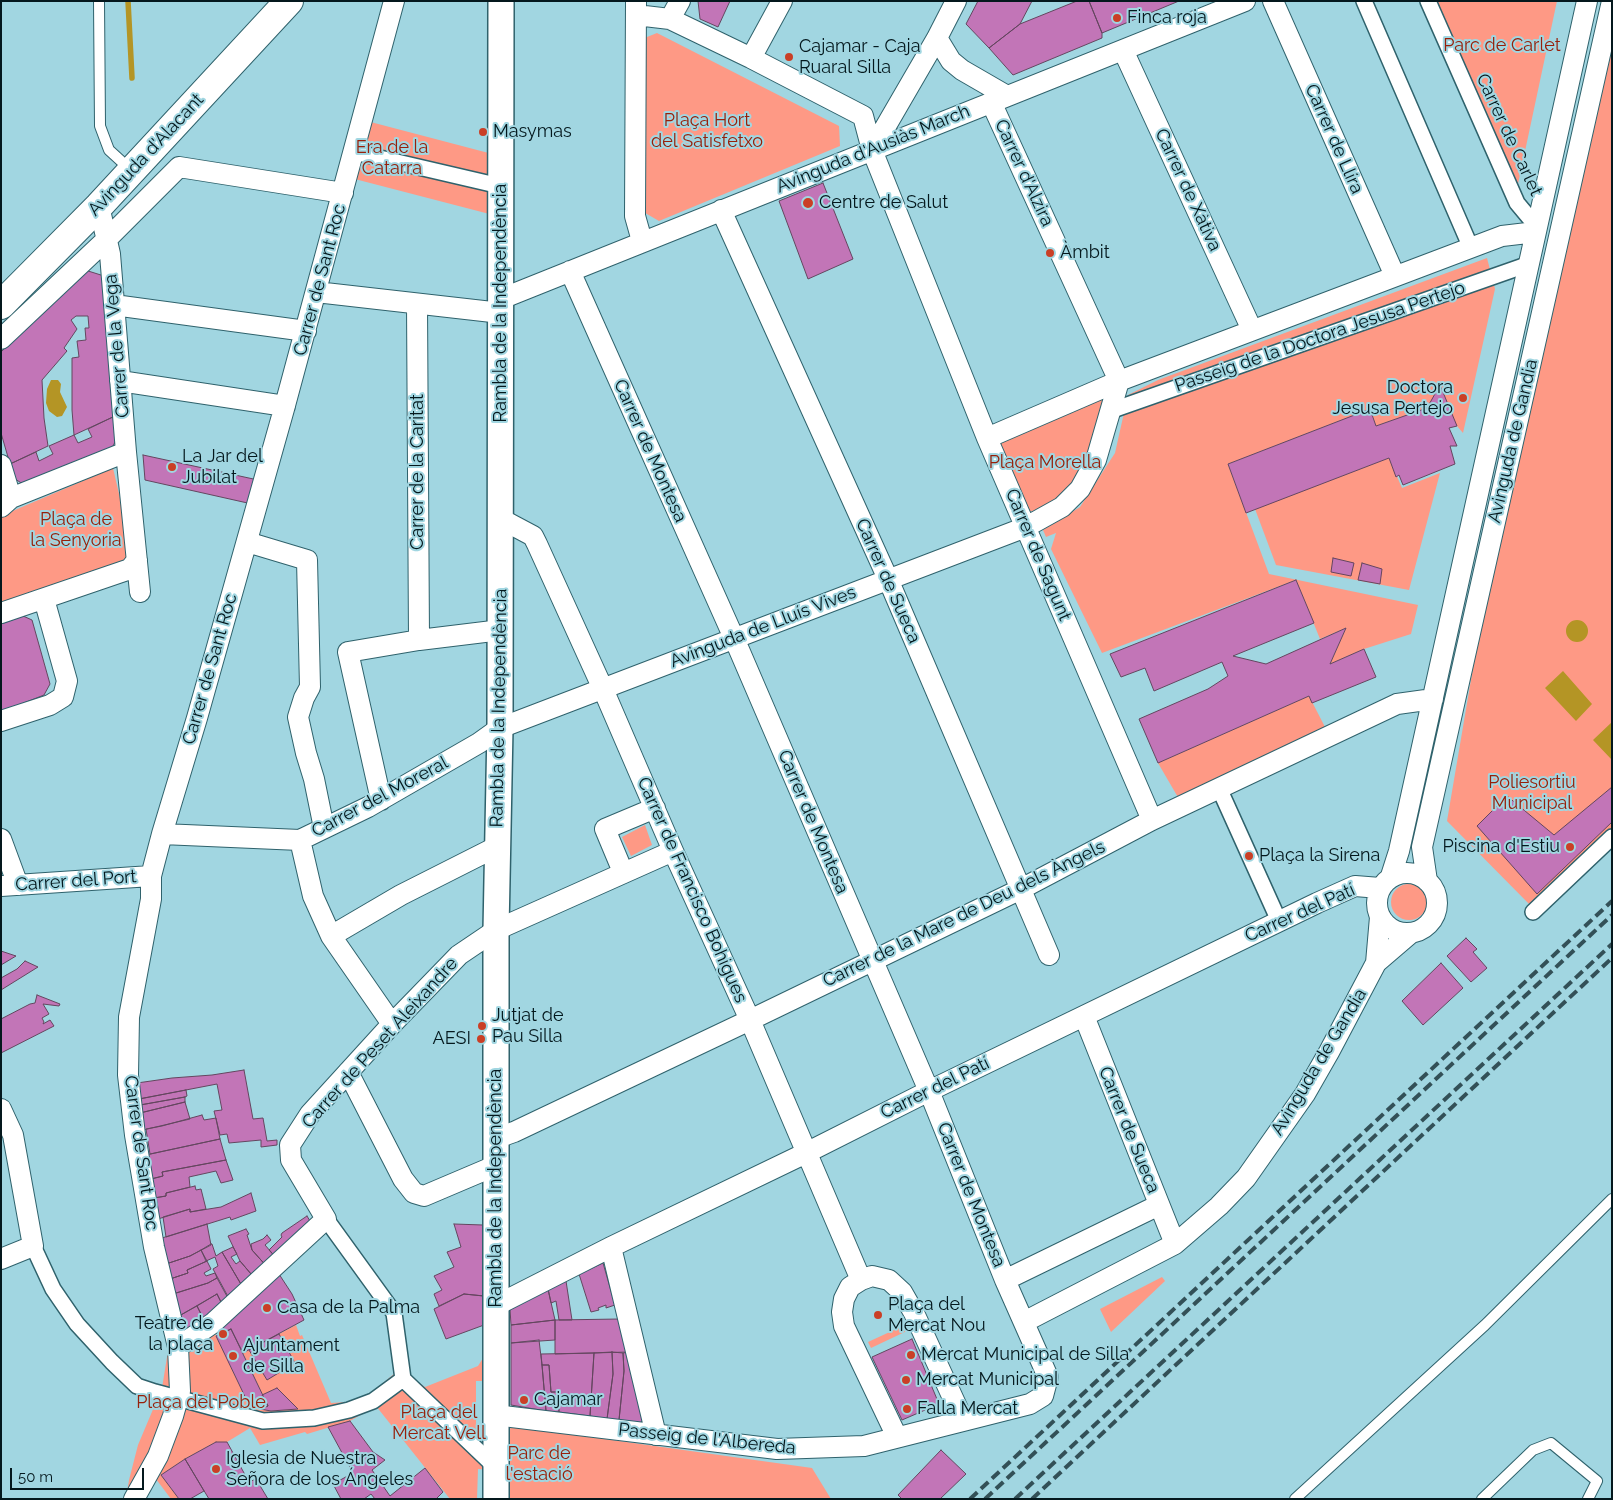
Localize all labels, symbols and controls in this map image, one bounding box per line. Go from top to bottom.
place label: Finca roja [1127,7,1207,29]
marker: Finca roja [1111,12,1123,24]
park label: Parc de Carlet [1443,35,1561,57]
place label: Cajamar - Caja Ruaral Silla [799,36,920,78]
marker: Cajamar - Caja Ruaral Silla [783,51,795,63]
street label: Carrer de Carlet [1471,71,1547,199]
street label: Carrer de Llíra [1300,81,1368,197]
street label: Avinguda d'Alacant [84,89,208,221]
street label: Avinguda d'Ausiàs March [773,100,973,198]
park label: Plaça Hort del Satisfetxo [651,110,763,152]
street label: Carrer d'Alzira [990,116,1058,230]
place label: Masymas [493,121,572,143]
street label: Carrer de Xàtiva [1150,125,1226,255]
marker: Masymas [477,126,489,138]
park label: Era de la Catarra [356,137,428,180]
street label: Rambla de la Independència [490,184,512,422]
place label: Centre de Salut [819,192,948,214]
marker: Centre de Salut [801,196,815,210]
street label: Carrer de Sant Roc [289,202,351,358]
place label: Àmbit [1060,242,1110,264]
marker: Àmbit [1044,247,1056,259]
street label: Carrer de la Vega [100,273,134,419]
street label: Passeig de la Doctora Jesusa Pertejo [1172,277,1468,397]
street label: Avinguda de Gandia [1484,357,1542,525]
street label: Carrer de Montesa [609,376,691,526]
place label: Doctora Jesusa Pertejo [1332,377,1453,419]
marker: Doctora Jesusa Pertejo [1457,392,1469,404]
street label: Carrer de la Caritat [407,394,429,550]
place label: La Jar del Jubilat [182,446,263,488]
park label: Plaça Morella [989,452,1101,474]
marker: La Jar del Jubilat [166,461,178,473]
street label: Carrer de Sagunt [1000,486,1076,624]
park label: Plaça de la Senyoria [30,509,122,552]
street label: Carrer de Sueca [851,515,925,647]
street label: Avinguda de Lluís Vives [667,582,859,672]
street label: Rambla de la Independència [486,588,512,828]
street label: Carrer de Sant Roc [178,591,242,747]
street label: Carrer de Montesa [773,747,853,897]
street label: Carrer del Moreral [308,752,452,842]
park label: Poliesortiu Municipal [1488,772,1576,814]
street label: Carrer de Francisco Bohigues [632,774,752,1006]
street label: Carrer de la Mare de Deu dels Àngels [819,836,1109,992]
place label: Piscina d'Estiu [1442,836,1560,858]
marker: Piscina d'Estiu [1564,841,1576,853]
place label: Plaça la Sirena [1259,845,1380,867]
marker: Plaça la Sirena [1243,850,1255,862]
street label: Carrer del Port [15,866,137,896]
street label: Carrer del Patí [1242,879,1358,947]
street label: Carrer de Peset Aleixandre [298,953,462,1133]
street label: Avinguda de Gandia [1267,985,1371,1139]
place label: Jutjat de Pau Silla [492,1005,563,1048]
marker: Jutjat de Pau Silla [476,1020,488,1032]
place label: AESI [433,1028,471,1050]
marker: AESI [475,1033,487,1045]
street label: Carrer del Patí [877,1052,993,1124]
street label: Carrer de Sueca [1094,1064,1164,1196]
street label: Rambla de la Independència [485,1069,507,1307]
street label: Carrer de Sant Roc [119,1074,163,1232]
street label: Carrer de Montesa [932,1120,1010,1270]
place label: Plaça del Mercat Nou [888,1294,986,1336]
place label: Casa de la Palma [277,1297,420,1319]
marker: Casa de la Palma [261,1302,273,1314]
marker: Plaça del Mercat Nou [872,1309,884,1321]
place label: Teatre de la plaça [135,1313,213,1356]
marker: Teatre de la plaça [217,1328,229,1340]
place label: Ajuntament de Silla [243,1335,340,1378]
place label: Mercat Municipal de Silla [921,1344,1129,1366]
marker: Mercat Municipal de Silla [905,1349,917,1361]
marker: Ajuntament de Silla [227,1350,239,1362]
place label: Mercat Municipal [916,1369,1059,1391]
marker: Mercat Municipal [900,1374,912,1386]
place label: Cajamar [534,1389,603,1411]
park label: Plaça del Poble [136,1392,266,1414]
marker: Cajamar [518,1394,530,1406]
place label: Falla Mercat [917,1398,1018,1420]
park label: Plaça del Mercat Vell [392,1402,486,1445]
marker: Falla Mercat [901,1403,913,1415]
street label: Passeig de l'Albereda [617,1419,797,1459]
park label: Parc de l'estació [505,1443,573,1486]
place label: Iglesia de Nuestra Señora de los Ángeles [226,1448,413,1490]
scale bar [12,1458,146,1490]
marker: Iglesia de Nuestra Señora de los Ángeles [210,1463,222,1475]
text: 50 m [18,1468,53,1486]

